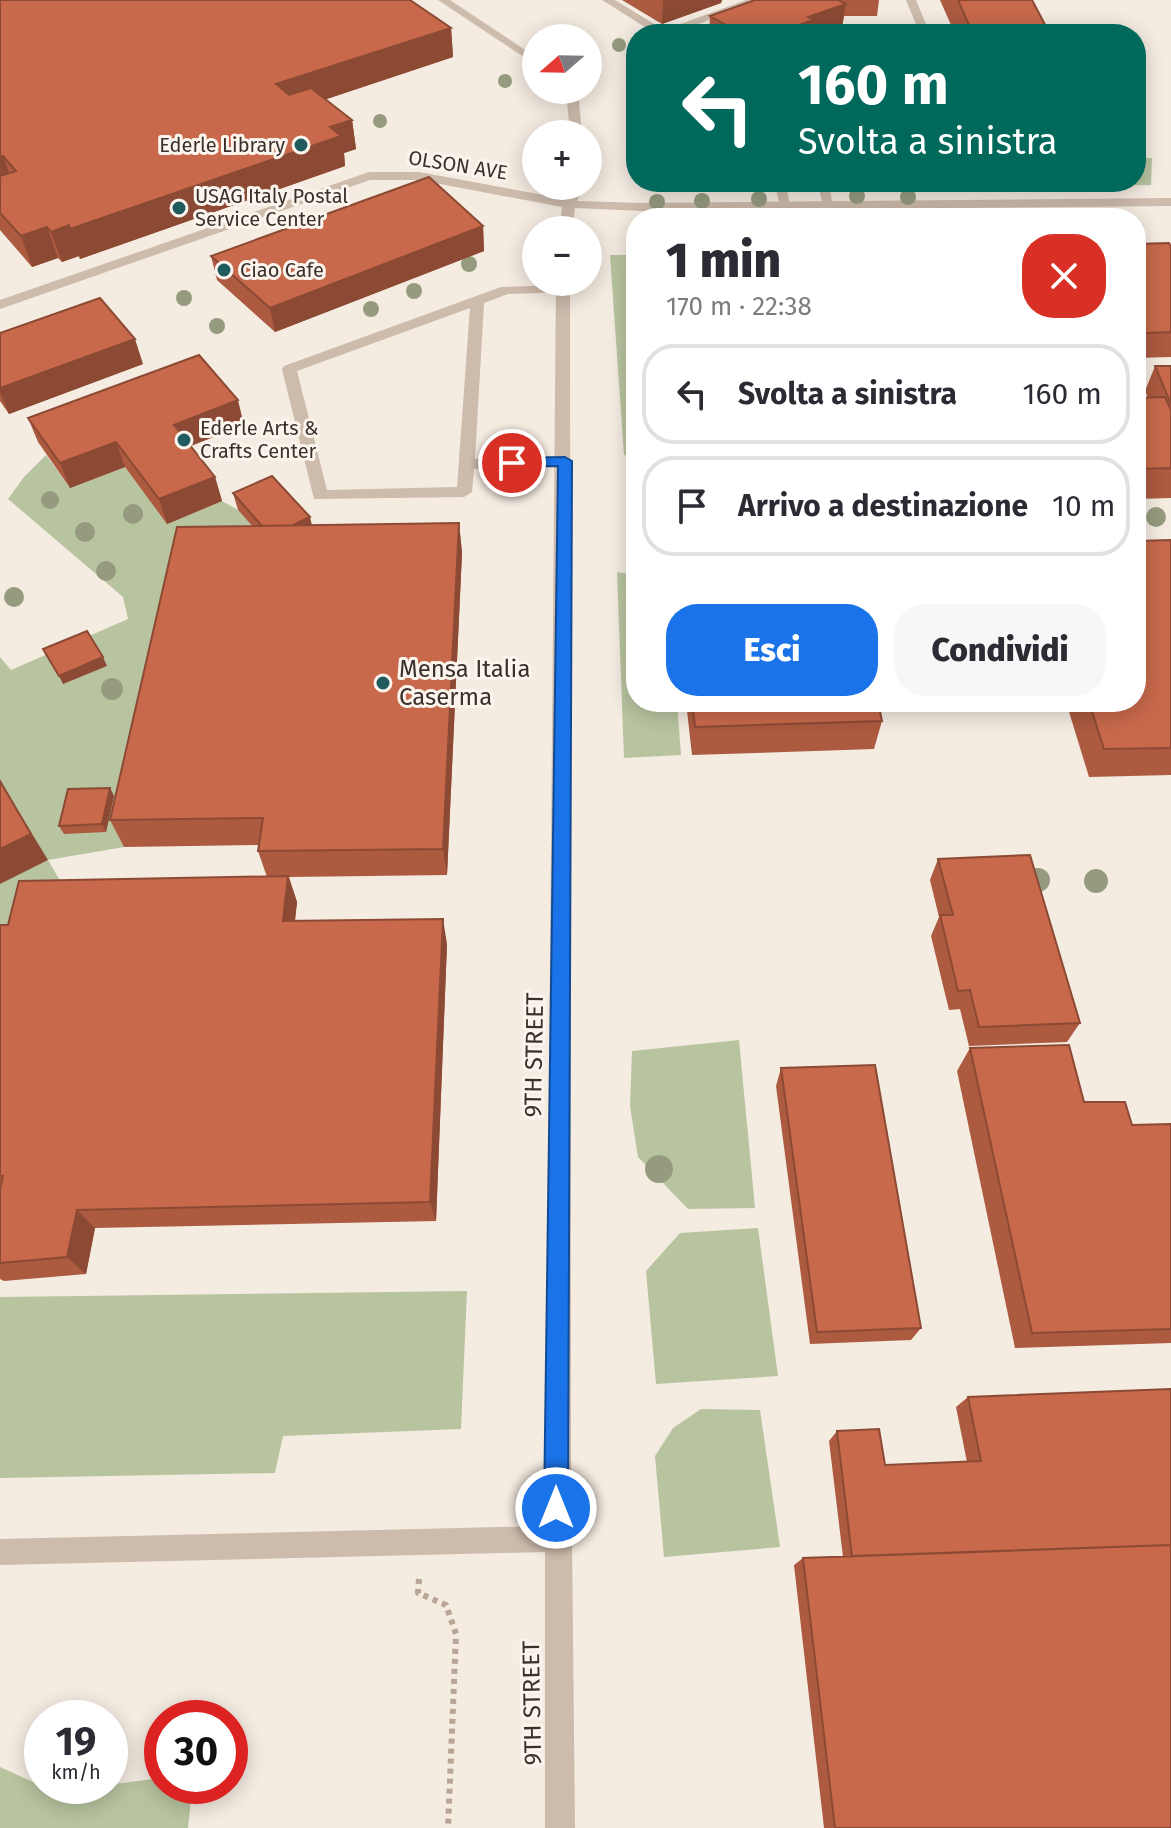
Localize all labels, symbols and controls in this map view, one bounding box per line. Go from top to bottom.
north arrow [522,24,602,104]
map controls [522,24,602,296]
text: 160 m [798,52,949,119]
icon: left [666,56,770,160]
button: + [522,120,602,200]
text: Svolta a sinistra [798,120,1058,164]
place label: Ederle Library [159,133,285,157]
marker: Ederle Library [292,136,310,154]
street label: OLSON AVE [407,145,509,185]
place label: USAG Italy Postal Service Center [195,184,348,231]
marker: USAG Italy Postal Service Center [170,199,188,217]
button: − [522,216,602,296]
text: 1 min [666,232,781,290]
button: close [1022,234,1106,318]
place label: Ciao Cafe [240,258,324,282]
marker: Ciao Cafe [215,261,233,279]
text: 170 m · 22:38 [666,291,812,322]
icon: left [670,372,714,416]
text: Svolta a sinistra [738,376,957,412]
text: 160 m [1023,376,1102,412]
place label: Ederle Arts & Crafts Center [200,416,318,463]
pin [478,429,546,497]
marker: Ederle Arts & Crafts Center [175,431,193,449]
icon: arrive [490,441,534,485]
icon: arrive [670,484,714,528]
text: Arrivo a destinazione [738,488,1028,524]
text: 10 m [1052,488,1115,524]
button: Esci [666,604,878,696]
button: Condividi [894,604,1106,696]
place label: Mensa Italia Caserma [399,655,530,711]
marker: Mensa Italia Caserma [374,674,392,692]
street label: 9TH STREET [519,992,549,1118]
position arrow [514,1466,598,1550]
street label: 9TH STREET [517,1640,547,1766]
speed limit sign: 30 [144,1700,248,1804]
text: 19 [56,1718,96,1766]
text: km/h [51,1760,101,1784]

